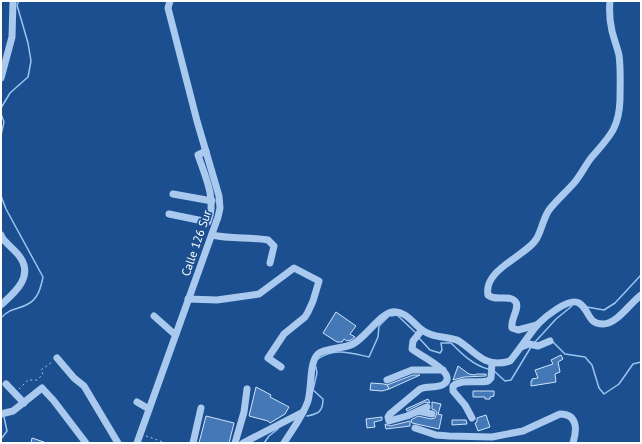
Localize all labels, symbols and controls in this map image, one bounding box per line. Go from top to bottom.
street label: Calle 126 Sur [178,208,214,278]

